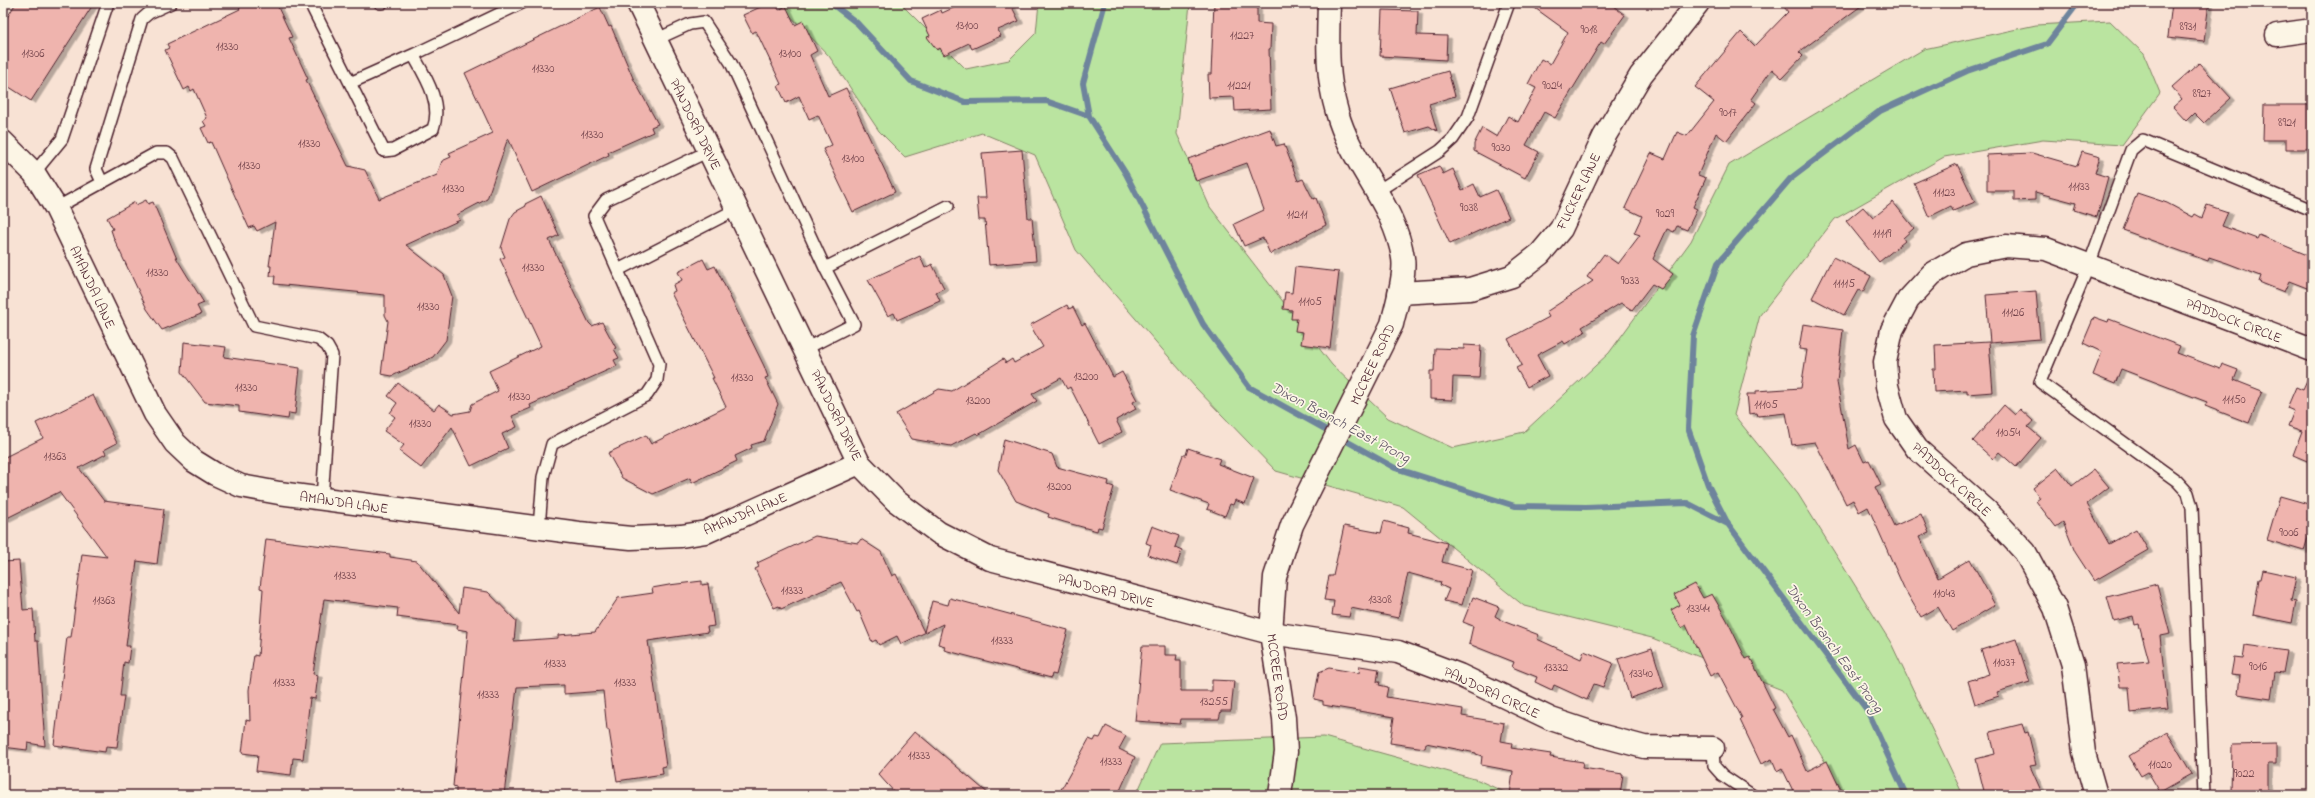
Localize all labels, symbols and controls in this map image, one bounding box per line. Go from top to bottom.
house number: 13100 [956,17,978,35]
house number: 8931 [2180,18,2197,36]
house number: 9018 [1580,21,1598,39]
house number: 11227 [1230,27,1254,45]
house number: 11330 [216,38,238,56]
house number: 11306 [21,45,45,63]
house number: 13100 [779,45,801,63]
house number: 11330 [532,60,554,78]
street label: PANDORA DRIVE [663,75,726,174]
house number: 11221 [1227,77,1251,95]
house number: 9024 [1542,77,1562,95]
house number: 8927 [2192,85,2212,103]
house number: 9017 [1719,104,1737,122]
house number: 8921 [2278,114,2296,132]
house number: 11330 [581,126,603,144]
house number: 11330 [298,135,320,153]
house number: 9030 [1492,139,1510,157]
house number: 13100 [842,150,864,168]
street label: FLICKER LANE [1551,150,1607,235]
house number: 11330 [238,157,260,175]
house number: 11133 [2068,178,2090,196]
house number: 11330 [442,180,464,198]
house number: 11123 [1933,184,1955,202]
house number: 9038 [1460,199,1479,217]
house number: 9029 [1656,205,1675,223]
house number: 11211 [1286,206,1308,224]
house number: 11119 [1873,225,1892,243]
street label: AMANDA LANE [63,243,120,333]
house number: 11330 [522,259,544,277]
house number: 11330 [146,264,168,282]
house number: 9033 [1621,272,1639,290]
house number: 11115 [1833,275,1855,293]
house number: 11105 [1298,293,1322,311]
street label: PADDOCK CIRCLE [2182,293,2285,349]
house number: 11330 [417,298,439,316]
house number: 11126 [2002,304,2025,322]
street label: MCCREE ROAD [1345,320,1401,409]
street label: PANDORA DRIVE [804,366,867,465]
house number: 13200 [1073,368,1099,386]
house number: 11330 [731,369,753,387]
water label: Dixon Branch East Prong [1267,377,1414,470]
house number: 11330 [235,379,257,397]
house number: 11330 [508,388,530,406]
house number: 11150 [2222,391,2246,409]
house number: 13200 [965,392,991,410]
house number: 11105 [1754,396,1778,414]
house number: 11330 [409,415,431,433]
house number: 11054 [1996,424,2020,442]
street label: PADDOCK CIRCLE [1907,438,1995,523]
house number: 11363 [44,448,66,466]
house number: 13200 [1046,478,1072,496]
street label: AMANDA LANE [298,487,389,520]
street label: AMANDA LANE [700,487,791,542]
house number: 9006 [2279,524,2299,542]
house number: 11333 [334,567,356,585]
street label: PANDORA DRIVE [1055,568,1156,614]
water label: Dixon Branch East Prong [1779,580,1889,718]
house number: 11333 [781,582,803,600]
house number: 11043 [1933,585,1955,603]
house number: 13308 [1368,591,1392,609]
house number: 11363 [93,592,115,610]
house number: 13344 [1686,600,1710,618]
house number: 11333 [991,632,1013,650]
street label: MCCREE ROAD [1260,632,1293,722]
house number: 11037 [1993,654,2015,672]
house number: 11333 [544,655,566,673]
house number: 9016 [2249,658,2268,676]
house number: 13332 [1544,659,1568,677]
street label: PANDORA CIRCLE [1440,662,1543,725]
house number: 13340 [1629,665,1653,683]
house number: 11333 [273,674,295,692]
house number: 11333 [614,674,636,692]
house number: 11333 [477,686,499,704]
house number: 13255 [1200,693,1228,711]
house number: 11333 [908,747,930,765]
house number: 11333 [1100,753,1122,771]
house number: 11020 [2148,756,2172,774]
house number: 9022 [2234,765,2254,783]

